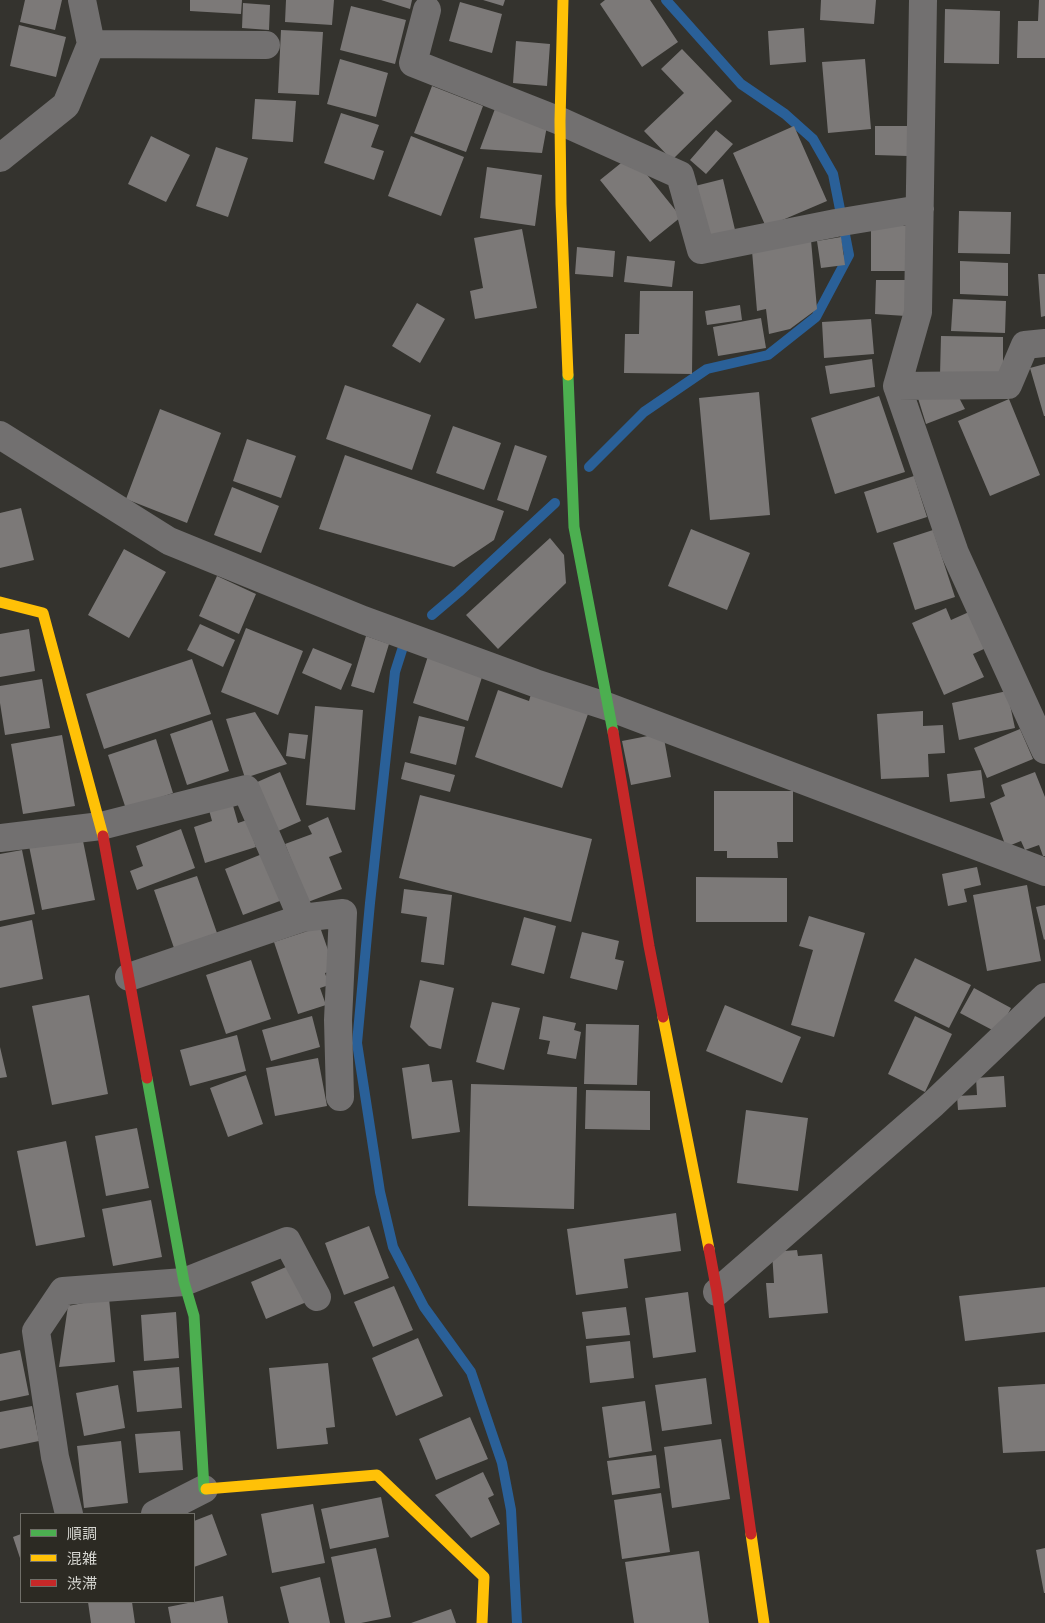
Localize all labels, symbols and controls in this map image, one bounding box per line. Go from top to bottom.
legend [20,1513,195,1603]
text: 順調 [67,1525,97,1543]
text: 混雑 [67,1550,97,1568]
text: 渋滞 [67,1575,97,1593]

